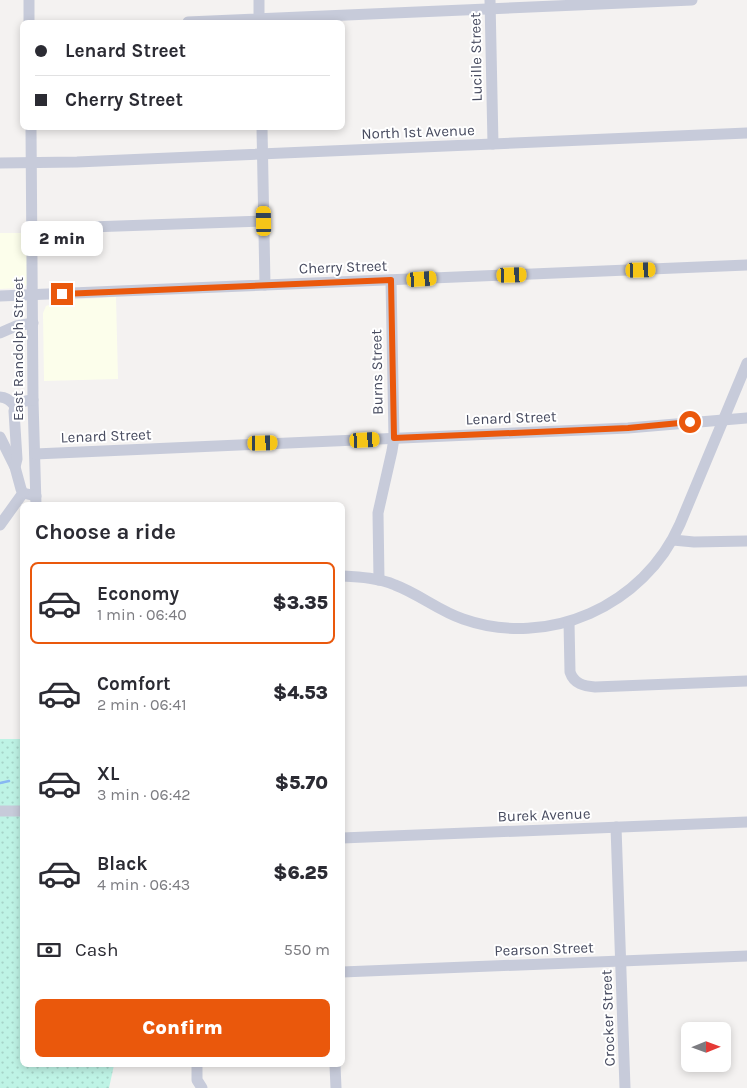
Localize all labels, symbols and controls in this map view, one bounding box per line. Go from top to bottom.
street label: Lucille Street [466,12,486,102]
text: Lenard Street [65,40,186,62]
text: Cherry Street [65,89,183,111]
street label: North 1st Avenue [361,121,475,143]
car [256,206,271,236]
callout: 2 min [21,222,103,256]
text: 2 min [39,229,85,248]
street label: Cherry Street [298,256,388,278]
car [625,262,656,278]
car [496,267,527,283]
car [406,270,437,288]
street label: East Randolph Street [9,277,27,421]
route end [51,283,73,305]
street label: Burns Street [367,329,387,415]
street label: Lenard Street [465,407,557,429]
route start [679,411,701,433]
street label: Lenard Street [60,425,152,447]
car [349,432,380,448]
car [247,435,278,451]
text: Choose a ride [35,519,176,545]
icon: car [37,581,82,626]
text: Economy [97,583,179,605]
text: $3.35 [273,592,328,614]
text: 1 min · 06:40 [97,605,187,624]
icon: car [37,671,82,716]
text: Comfort [97,673,171,695]
text: $4.53 [273,682,328,704]
text: 2 min · 06:41 [97,695,187,714]
icon: car [37,761,82,806]
text: XL [97,763,119,785]
text: $5.70 [275,772,328,794]
text: 3 min · 06:42 [97,785,191,804]
street label: Burek Avenue [497,804,591,826]
icon: car [37,851,82,896]
text: Black [97,853,148,875]
text: $6.25 [273,862,328,884]
text: 4 min · 06:43 [97,875,190,894]
icon: cash [35,936,63,964]
street label: Pearson Street [494,938,594,960]
text: Cash [75,939,119,961]
text: 550 m [284,940,330,959]
street label: Crocker Street [597,969,619,1067]
button: Confirm [35,999,330,1057]
north arrow [681,1022,731,1072]
map controls [681,1022,731,1072]

